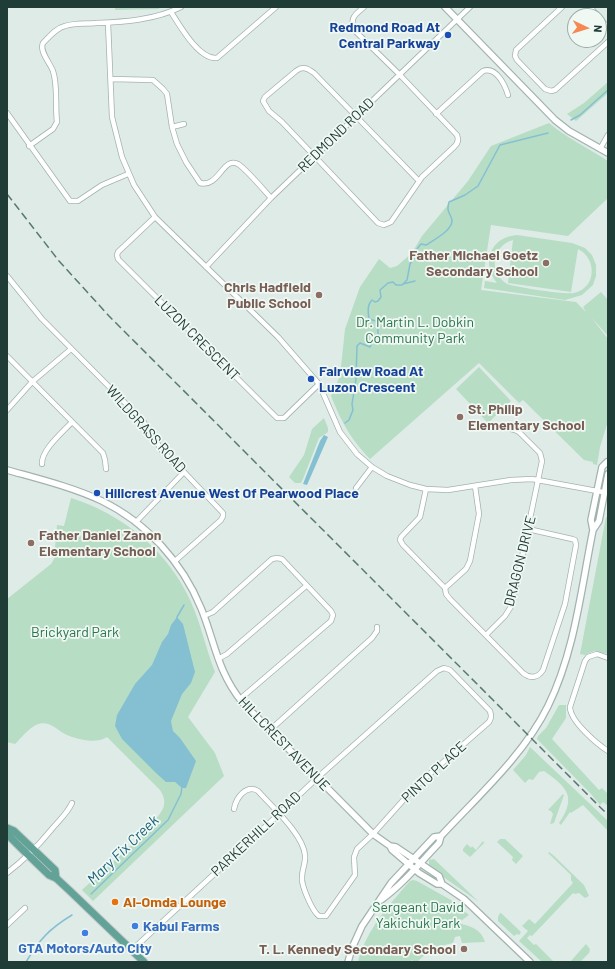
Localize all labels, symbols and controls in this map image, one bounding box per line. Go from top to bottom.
north arrow [567,8,607,48]
place label: Redmond Road At Central Parkway [329,19,440,52]
text: N [592,25,605,33]
marker: Redmond Road At Central Parkway [443,30,453,40]
street label: REDMOND ROAD [294,94,378,176]
place label: Father Michael Goetz Secondary School [409,247,538,280]
marker: Father Michael Goetz Secondary School [541,258,551,268]
place label: Chris Hadfield Public School [224,279,311,312]
marker: Chris Hadfield Public School [314,290,324,300]
street label: LUZON CRESCENT [151,292,243,384]
park label: Dr. Martin L. Dobkin Community Park [356,314,474,346]
place label: Fairview Road At Luzon Crescent [319,363,423,396]
marker: Fairview Road At Luzon Crescent [306,374,316,384]
street label: WILDGRASS ROAD [102,382,190,476]
place label: St. Philip Elementary School [468,401,585,434]
marker: St. Philip Elementary School [455,412,465,422]
place label: Hillcrest Avenue West Of Pearwood Place [105,485,359,501]
marker: Hillcrest Avenue West Of Pearwood Place [92,488,102,498]
street label: DRAGON DRIVE [501,514,539,608]
place label: Father Daniel Zanon Elementary School [39,527,161,560]
marker: Father Daniel Zanon Elementary School [26,538,36,548]
park label: Brickyard Park [31,624,119,640]
street label: HILLCREST AVENUE [235,694,333,794]
street label: PINTO PLACE [398,738,470,806]
street label: PARKERHILL ROAD [208,788,304,880]
water label: Mary Fix Creek [84,811,162,889]
place label: Al-Omda Lounge [123,894,227,910]
marker: Al-Omda Lounge [110,897,120,907]
park label: Sergeant David Yakichuk Park [372,899,464,932]
place label: Kabul Farms [143,918,220,934]
marker: Kabul Farms [130,921,140,931]
marker: GTA Motors/Auto City [80,928,90,938]
place label: GTA Motors/Auto City [18,940,152,956]
place label: T. L. Kennedy Secondary School [259,941,456,957]
marker: T. L. Kennedy Secondary School [459,944,469,954]

